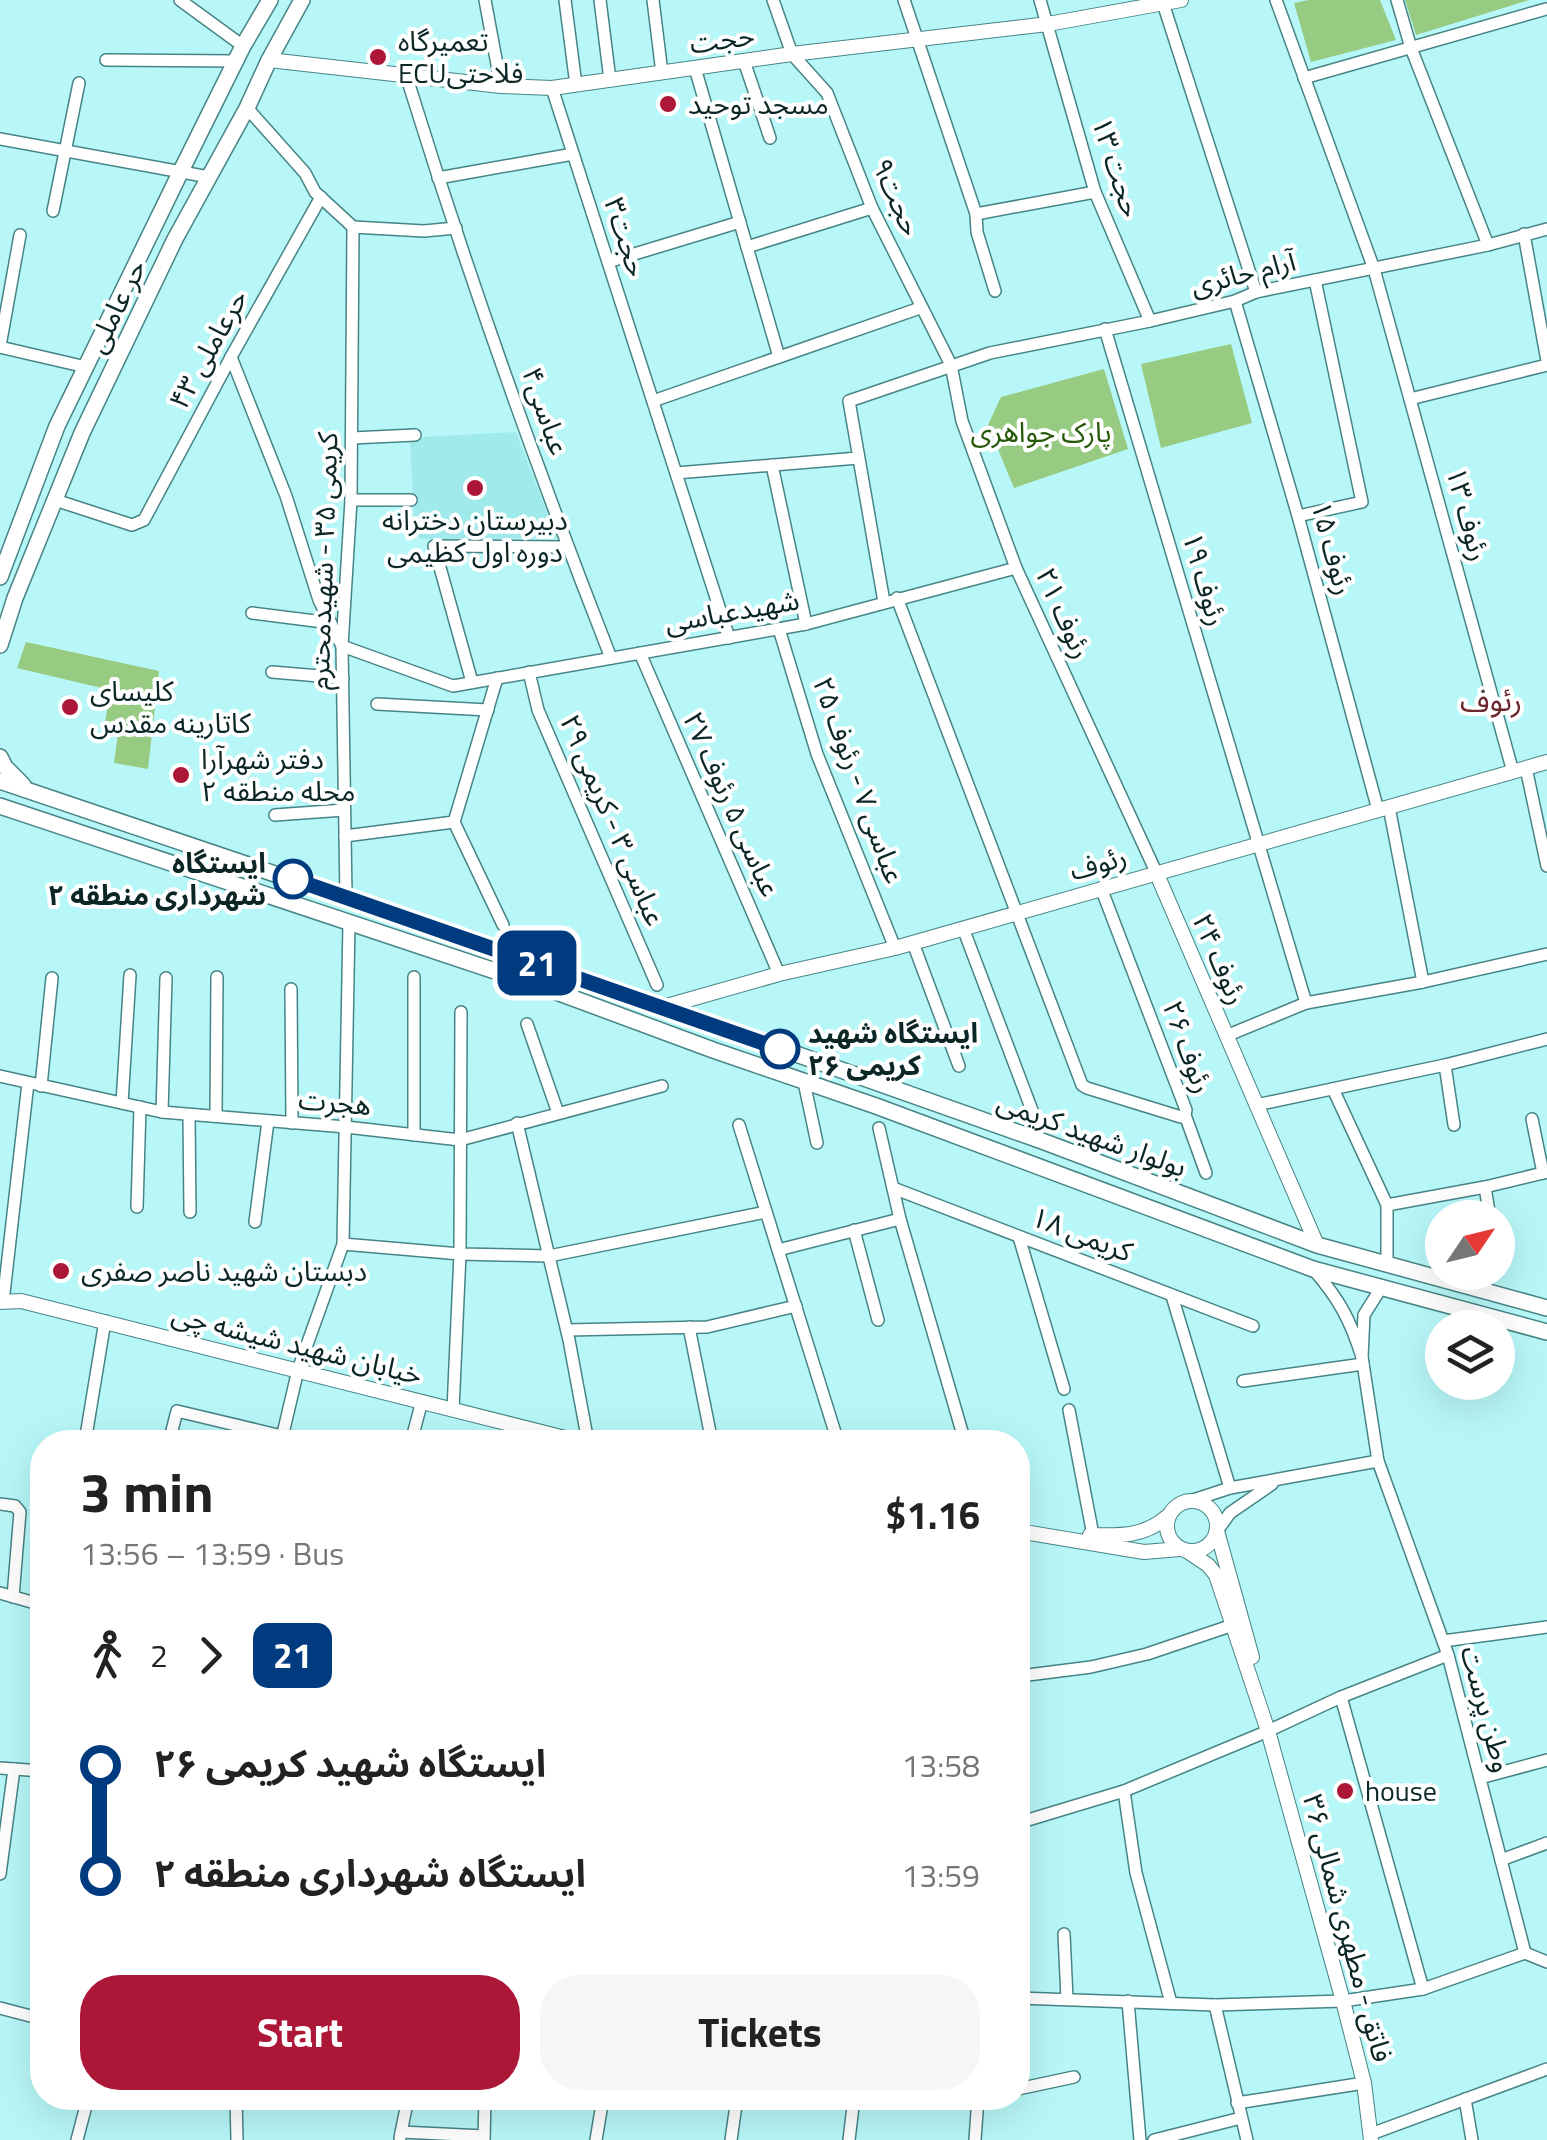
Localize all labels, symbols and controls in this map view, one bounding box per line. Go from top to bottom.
street label: حجت [687,13,757,64]
place label: تعمیرگاه ECUفلاحتی [398,19,523,94]
marker: تعمیرگاه ECUفلاحتی [367,46,389,68]
place label: مسجد توحید [688,82,829,125]
marker: مسجد توحید [657,93,679,115]
street label: حجت ۱۳ [1081,111,1154,223]
street label: حجت۹ [861,151,934,243]
street label: حجت۳ [594,192,659,282]
street label: آرام حائری [1186,238,1302,306]
street label: حر عاملی [74,252,157,360]
street label: حرعاملی ۴۳ [157,281,258,416]
street label: عباسی۴ [511,361,582,461]
park label: پارک جواهری [970,410,1112,453]
street label: کریمی ۳۵ - شهیدمحترم [297,431,349,691]
street label: رئوف ۱۳ [1435,462,1502,566]
marker: دبیرستان دخترانه دوره اول کظیمی [464,477,486,499]
street label: رئوف ۱۵ [1300,496,1367,600]
place label: دبیرستان دخترانه دوره اول کظیمی [382,498,568,573]
street label: رئوف ۱۹ [1172,527,1239,631]
street label: رئوف ۲۱ [1025,560,1104,665]
street label: شهیدعباسی [661,578,803,643]
place label: کلیسای کاتارینه مقدس [90,669,251,744]
street label: عباسی ۷ - رئوف ۲۵ [802,670,917,889]
district label: رئوف [1460,677,1522,723]
marker: کلیسای کاتارینه مقدس [59,696,81,718]
street label: عباسی ۵ رئوف ۲۷ [672,704,793,903]
street label: عباسی ۳ - کریمی ۲۹ [549,707,677,932]
place label: دفتر شهرآرا محله منطقه ۲ [201,737,356,812]
marker: دفتر شهرآرا محله منطقه ۲ [170,764,192,786]
street label: رئوف [1064,834,1132,891]
place label: ایستگاه شهرداری منطقه ۲ [48,841,266,916]
marker: ایستگاه شهرداری منطقه ۲ [274,860,312,898]
street label: رئوف ۲۴ [1182,906,1259,1011]
line badge: 21 [492,930,582,996]
text: 21 [517,936,557,990]
street label: رئوف ۲۶ [1152,994,1225,1099]
place label: ایستگاه شهید کریمی ۲۶ [808,1011,978,1086]
marker: ایستگاه شهید کریمی ۲۶ [761,1030,799,1068]
street label: هجرت [297,1077,373,1126]
street label: بولوار شهید کریمی [991,1079,1193,1188]
street label: کریمی ۱۸ [1025,1195,1139,1273]
north arrow [1425,1200,1515,1290]
map controls [1425,1200,1515,1400]
place label: دبستان شهید ناصر صفری [81,1249,367,1292]
marker: دبستان شهید ناصر صفری [50,1260,72,1282]
street label: خیابان شهید شیشه چی [167,1292,427,1395]
button: layers [1425,1310,1515,1400]
text: 3 min [80,1450,214,1533]
text: $1.16 [885,1486,980,1544]
text: 13:56 – 13:59 · Bus [80,1529,344,1577]
icon: walk [80,1628,135,1683]
icon: forward [183,1628,238,1683]
text: 21 [273,1628,312,1682]
text: 2 [150,1631,168,1679]
street label: وطن پرست [1450,1641,1525,1777]
text: ایستگاه شهید کریمی ۲۶ [154,1734,546,1792]
text: 13:58 [901,1741,980,1789]
place label: house [1365,1769,1437,1812]
marker: house [1334,1780,1356,1802]
street label: فاتق - مطهری شمالی ۳۶ [1292,1789,1405,2067]
text: ایستگاه شهرداری منطقه ۲ [154,1844,586,1902]
text: 13:59 [901,1851,980,1899]
button: Start [80,1975,520,2090]
button: Tickets [540,1975,980,2090]

